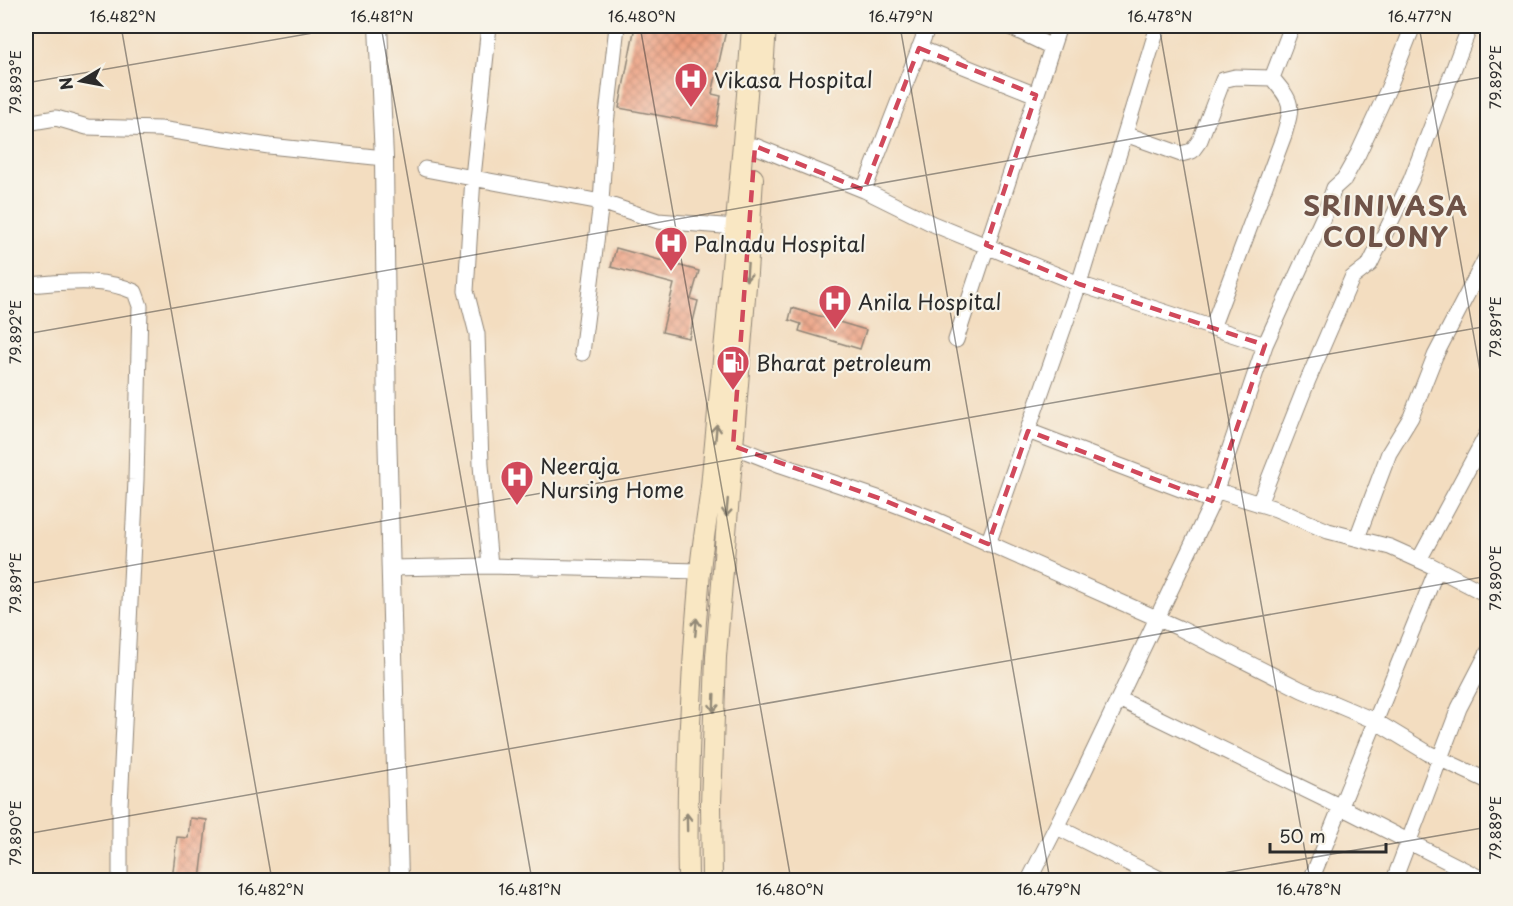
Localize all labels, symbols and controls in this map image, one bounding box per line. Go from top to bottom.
text: 16.482°N [90,4,156,27]
text: 16.481°N [350,4,414,27]
text: 16.480°N [608,4,676,27]
text: 16.479°N [869,4,933,27]
text: 16.478°N [1128,4,1192,27]
text: 16.477°N [1388,4,1452,27]
text: 79.892°E [1483,45,1506,109]
text: 79.893°E [3,50,26,114]
north arrow [51,51,111,111]
hospital icon: Vikasa Hospital [673,61,709,108]
place label: Vikasa Hospital [714,63,873,95]
text: N [52,75,78,92]
district label: SRINIVASA COLONY [1303,184,1469,256]
hospital icon: Palnadu Hospital [653,225,689,272]
place label: Palnadu Hospital [694,227,866,259]
one-way arrow [742,262,753,282]
hospital icon: Anila Hospital [817,283,853,330]
place label: Anila Hospital [858,285,1002,317]
text: 79.891°E [1483,296,1506,358]
text: 79.892°E [3,300,26,364]
fuel station icon: Bharat petroleum [715,344,751,391]
place label: Bharat petroleum [756,346,932,378]
one-way arrow [711,424,722,444]
place label: Neeraja Nursing Home [540,449,684,505]
hospital icon: Neeraja Nursing Home [499,459,535,506]
one-way arrow [722,498,733,518]
text: 79.890°E [1483,545,1506,611]
text: 79.891°E [3,552,26,614]
one-way arrow [691,618,702,638]
one-way arrow [709,692,720,712]
text: 79.889°E [1483,796,1506,860]
text: 79.890°E [3,800,26,866]
one-way arrow [681,813,693,833]
scale bar [1270,816,1386,854]
text: 50 m [1279,822,1326,849]
text: 16.482°N [238,877,304,900]
text: 16.481°N [498,877,562,900]
text: 16.480°N [756,877,824,900]
text: 16.479°N [1017,877,1081,900]
text: 16.478°N [1277,877,1341,900]

